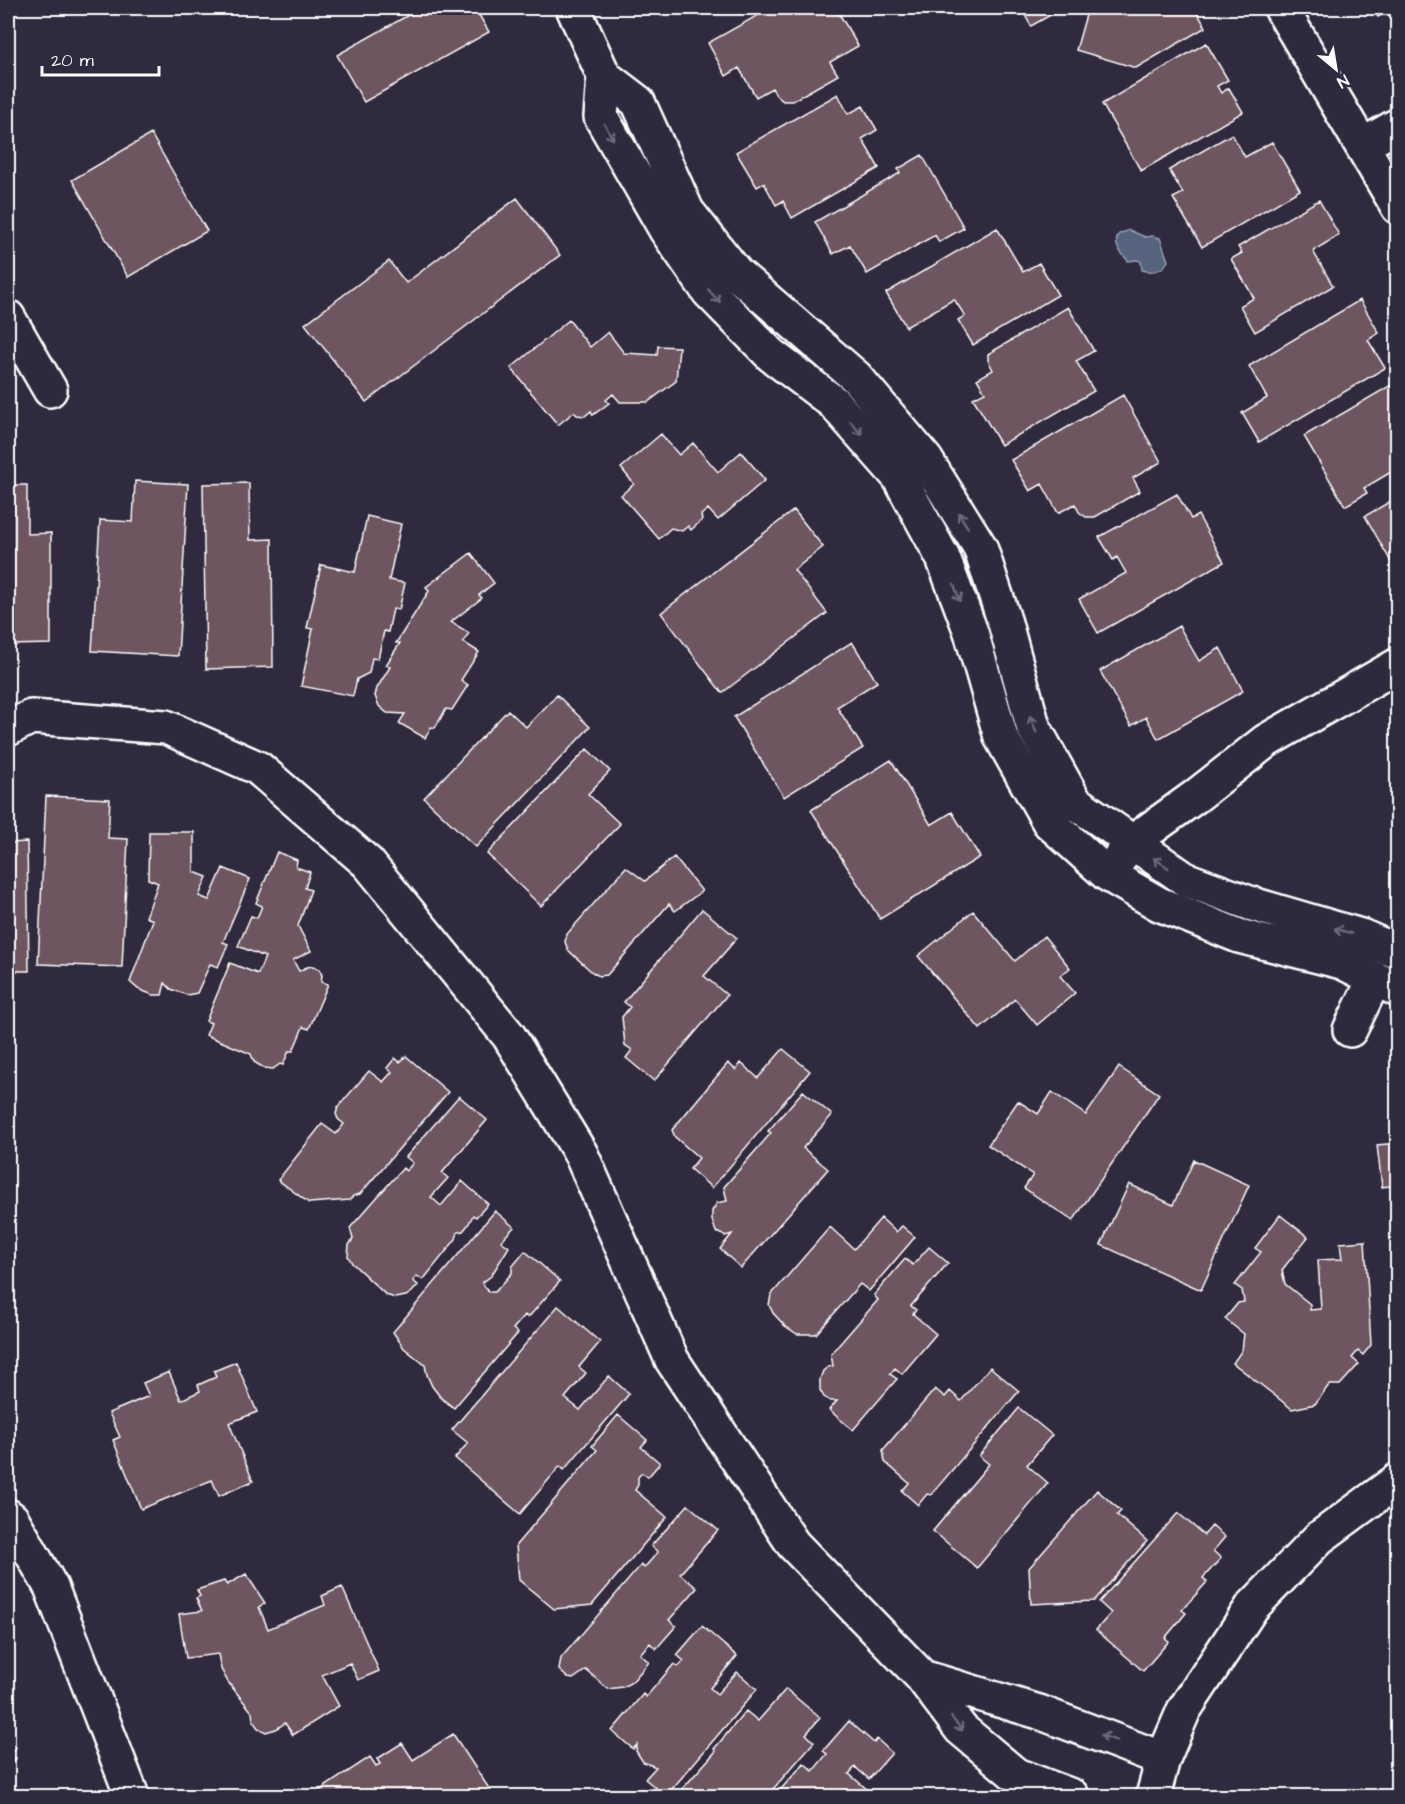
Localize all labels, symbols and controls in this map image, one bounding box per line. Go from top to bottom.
scale bar [42,39,159,77]
north arrow [1306,39,1366,99]
text: 20 m [51,48,94,73]
text: N [1333,69,1353,93]
one-way arrow [603,123,615,140]
one-way arrow [707,288,721,303]
one-way arrow [849,421,863,436]
one-way arrow [957,512,969,529]
one-way arrow [952,583,963,602]
one-way arrow [1027,715,1038,733]
one-way arrow [1154,857,1170,869]
one-way arrow [1334,925,1353,936]
one-way arrow [950,1716,964,1731]
one-way arrow [1100,1732,1118,1743]

